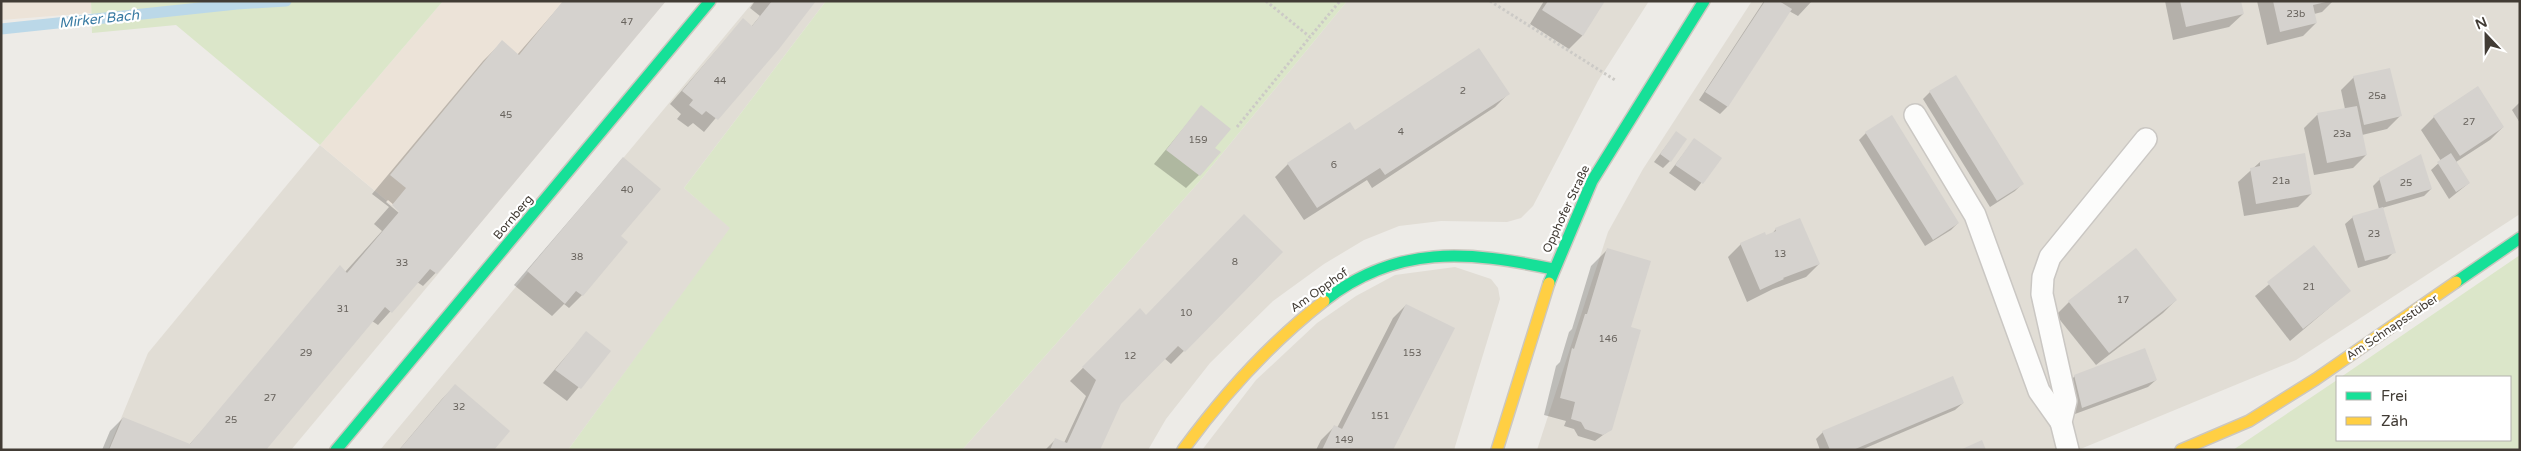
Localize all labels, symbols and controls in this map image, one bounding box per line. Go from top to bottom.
water label: Mirker Bach [58,6,140,32]
house number: 23b [2287,8,2305,20]
north arrow [2461,10,2511,60]
text: N [2473,13,2490,33]
house number: 47 [621,16,633,28]
house number: 44 [714,75,726,87]
house number: 2 [1460,85,1466,97]
house number: 25a [2368,90,2386,102]
house number: 45 [500,109,512,121]
house number: 27 [2463,116,2475,128]
house number: 4 [1398,126,1404,138]
house number: 23a [2333,128,2351,140]
house number: 159 [1189,134,1207,146]
house number: 6 [1331,159,1337,171]
street label: Opphofer Straße [1540,163,1593,255]
house number: 21a [2272,175,2290,187]
house number: 25 [2400,177,2412,189]
house number: 40 [621,184,633,196]
street label: Bornberg [490,192,536,242]
house number: 23 [2368,228,2380,240]
house number: 13 [1774,248,1786,260]
house number: 38 [571,251,583,263]
house number: 8 [1232,256,1238,268]
house number: 33 [396,257,408,269]
street label: Am Opphof [1288,265,1351,315]
house number: 21 [2303,281,2315,293]
street label: Am Schnapsstüber [2343,291,2441,363]
house number: 17 [2117,294,2129,306]
house number: 31 [337,303,349,315]
house number: 10 [1180,307,1192,319]
house number: 146 [1599,333,1617,345]
house number: 29 [300,347,312,359]
house number: 153 [1403,347,1421,359]
house number: 12 [1124,350,1136,362]
legend [2336,376,2511,441]
text: Frei [2381,387,2407,405]
house number: 27 [264,392,276,404]
house number: 32 [453,401,465,413]
house number: 151 [1371,410,1389,422]
text: Zäh [2381,412,2408,430]
house number: 25 [225,414,237,426]
house number: 149 [1335,434,1353,446]

